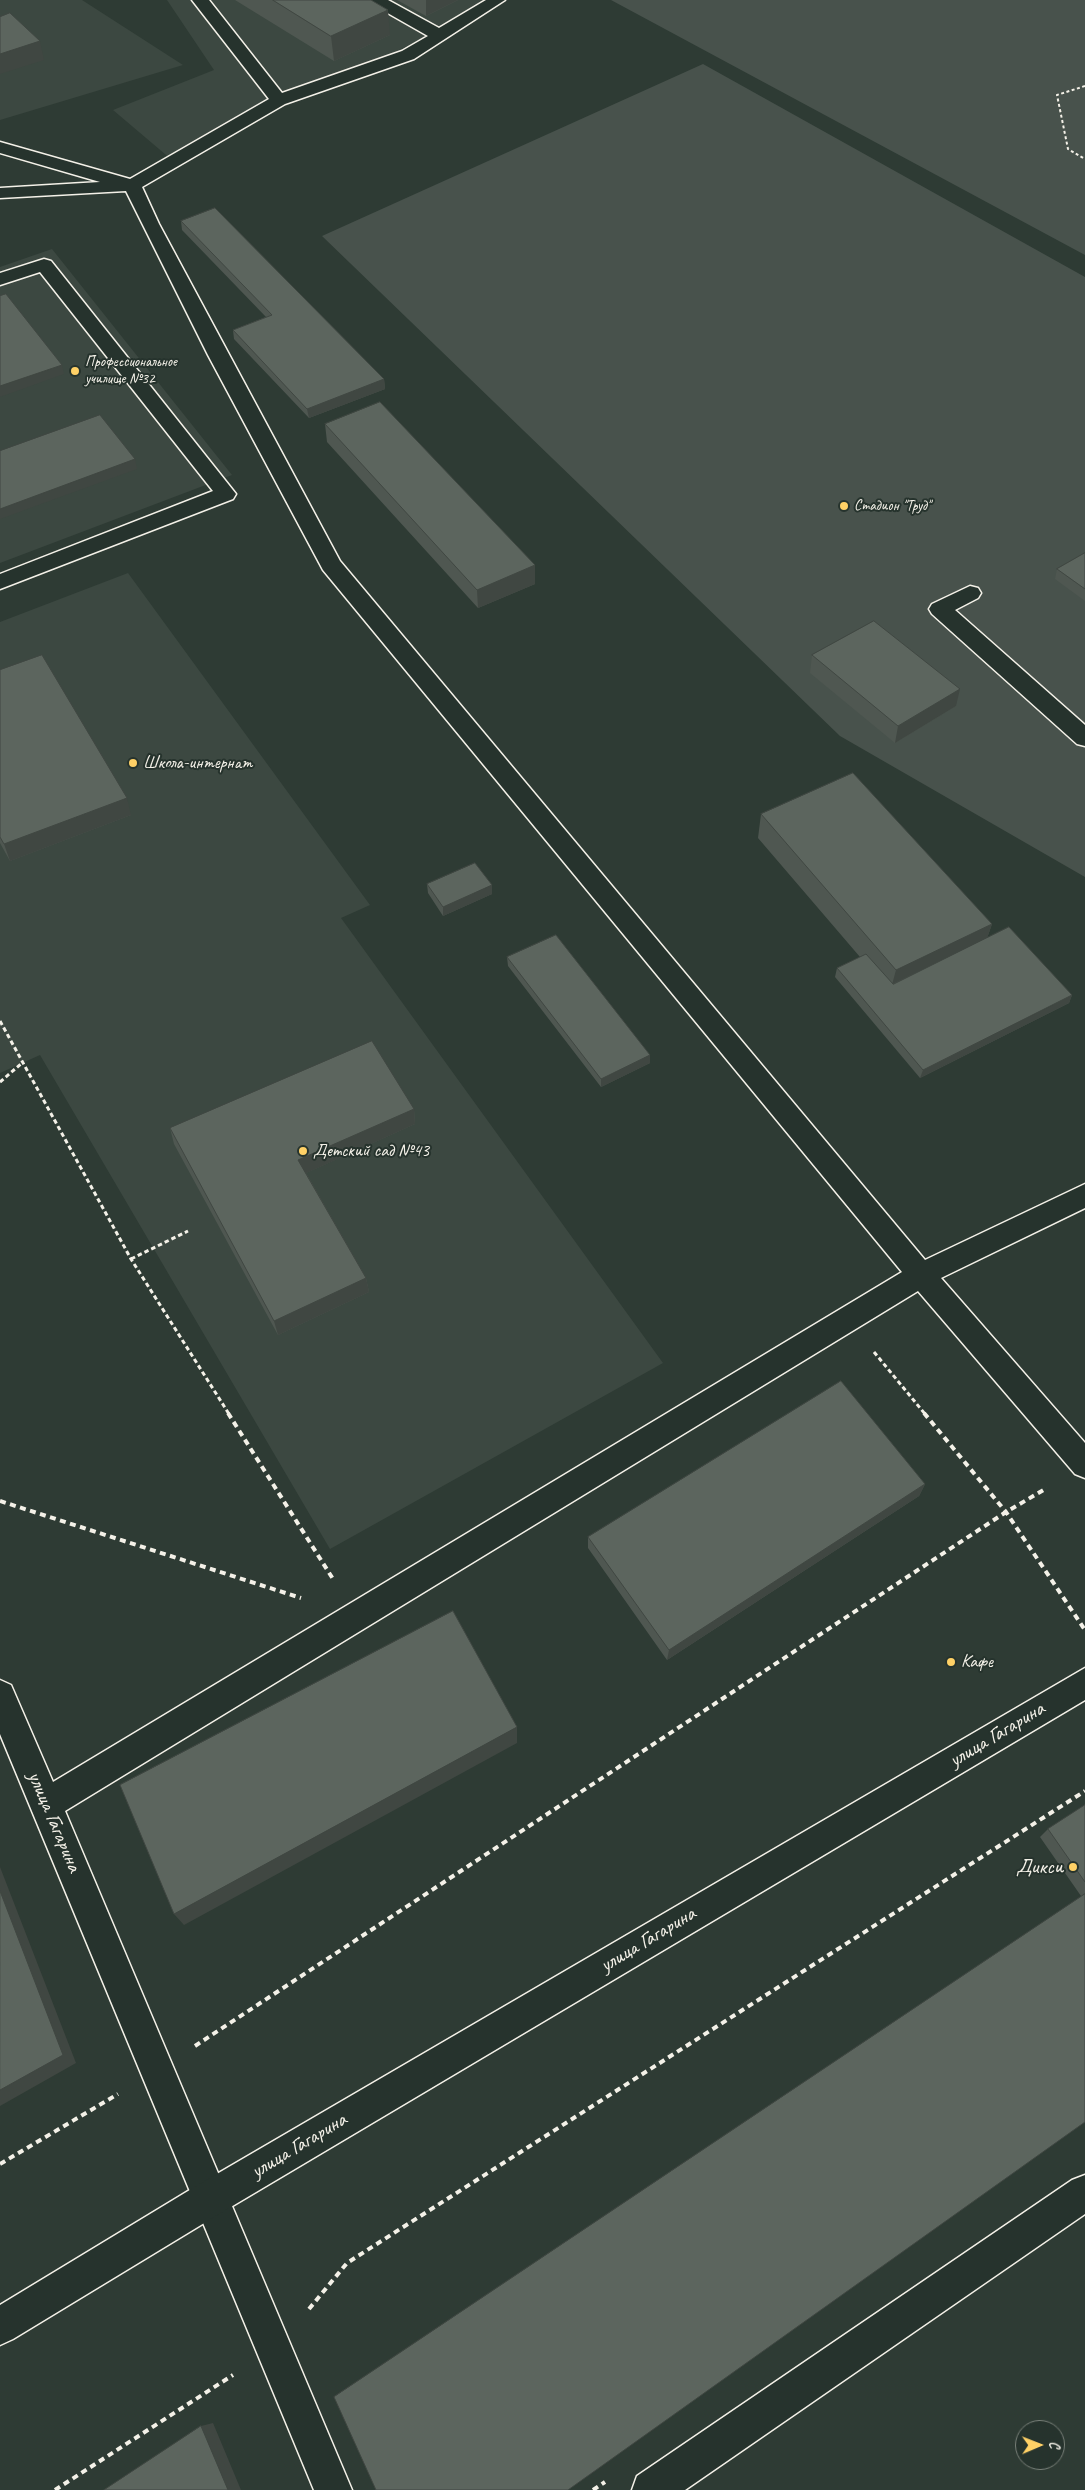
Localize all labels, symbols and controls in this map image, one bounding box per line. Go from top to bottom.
place label: Профессиональное училище №32 [85,353,177,388]
marker: Профессиональное училище №32 [69,365,81,377]
place label: Стадион "Труд" [854,497,930,515]
marker: Стадион "Труд" [838,500,850,512]
place label: Школа-интернат [143,752,252,774]
marker: Школа-интернат [127,757,139,769]
place label: Детский сад №43 [313,1140,429,1162]
marker: Детский сад №43 [297,1145,309,1157]
place label: Кафе [961,1651,993,1673]
marker: Кафе [945,1656,957,1668]
street label: улица Гагарина [945,1697,1049,1773]
street label: улица Гагарина [21,1768,87,1876]
place label: Дикси [1016,1854,1063,1880]
marker: Дикси [1067,1861,1079,1873]
street label: улица Гагарина [596,1902,700,1978]
street label: улица Гагарина [247,2108,351,2184]
north arrow [1015,2420,1065,2470]
text: С [1046,2441,1063,2448]

